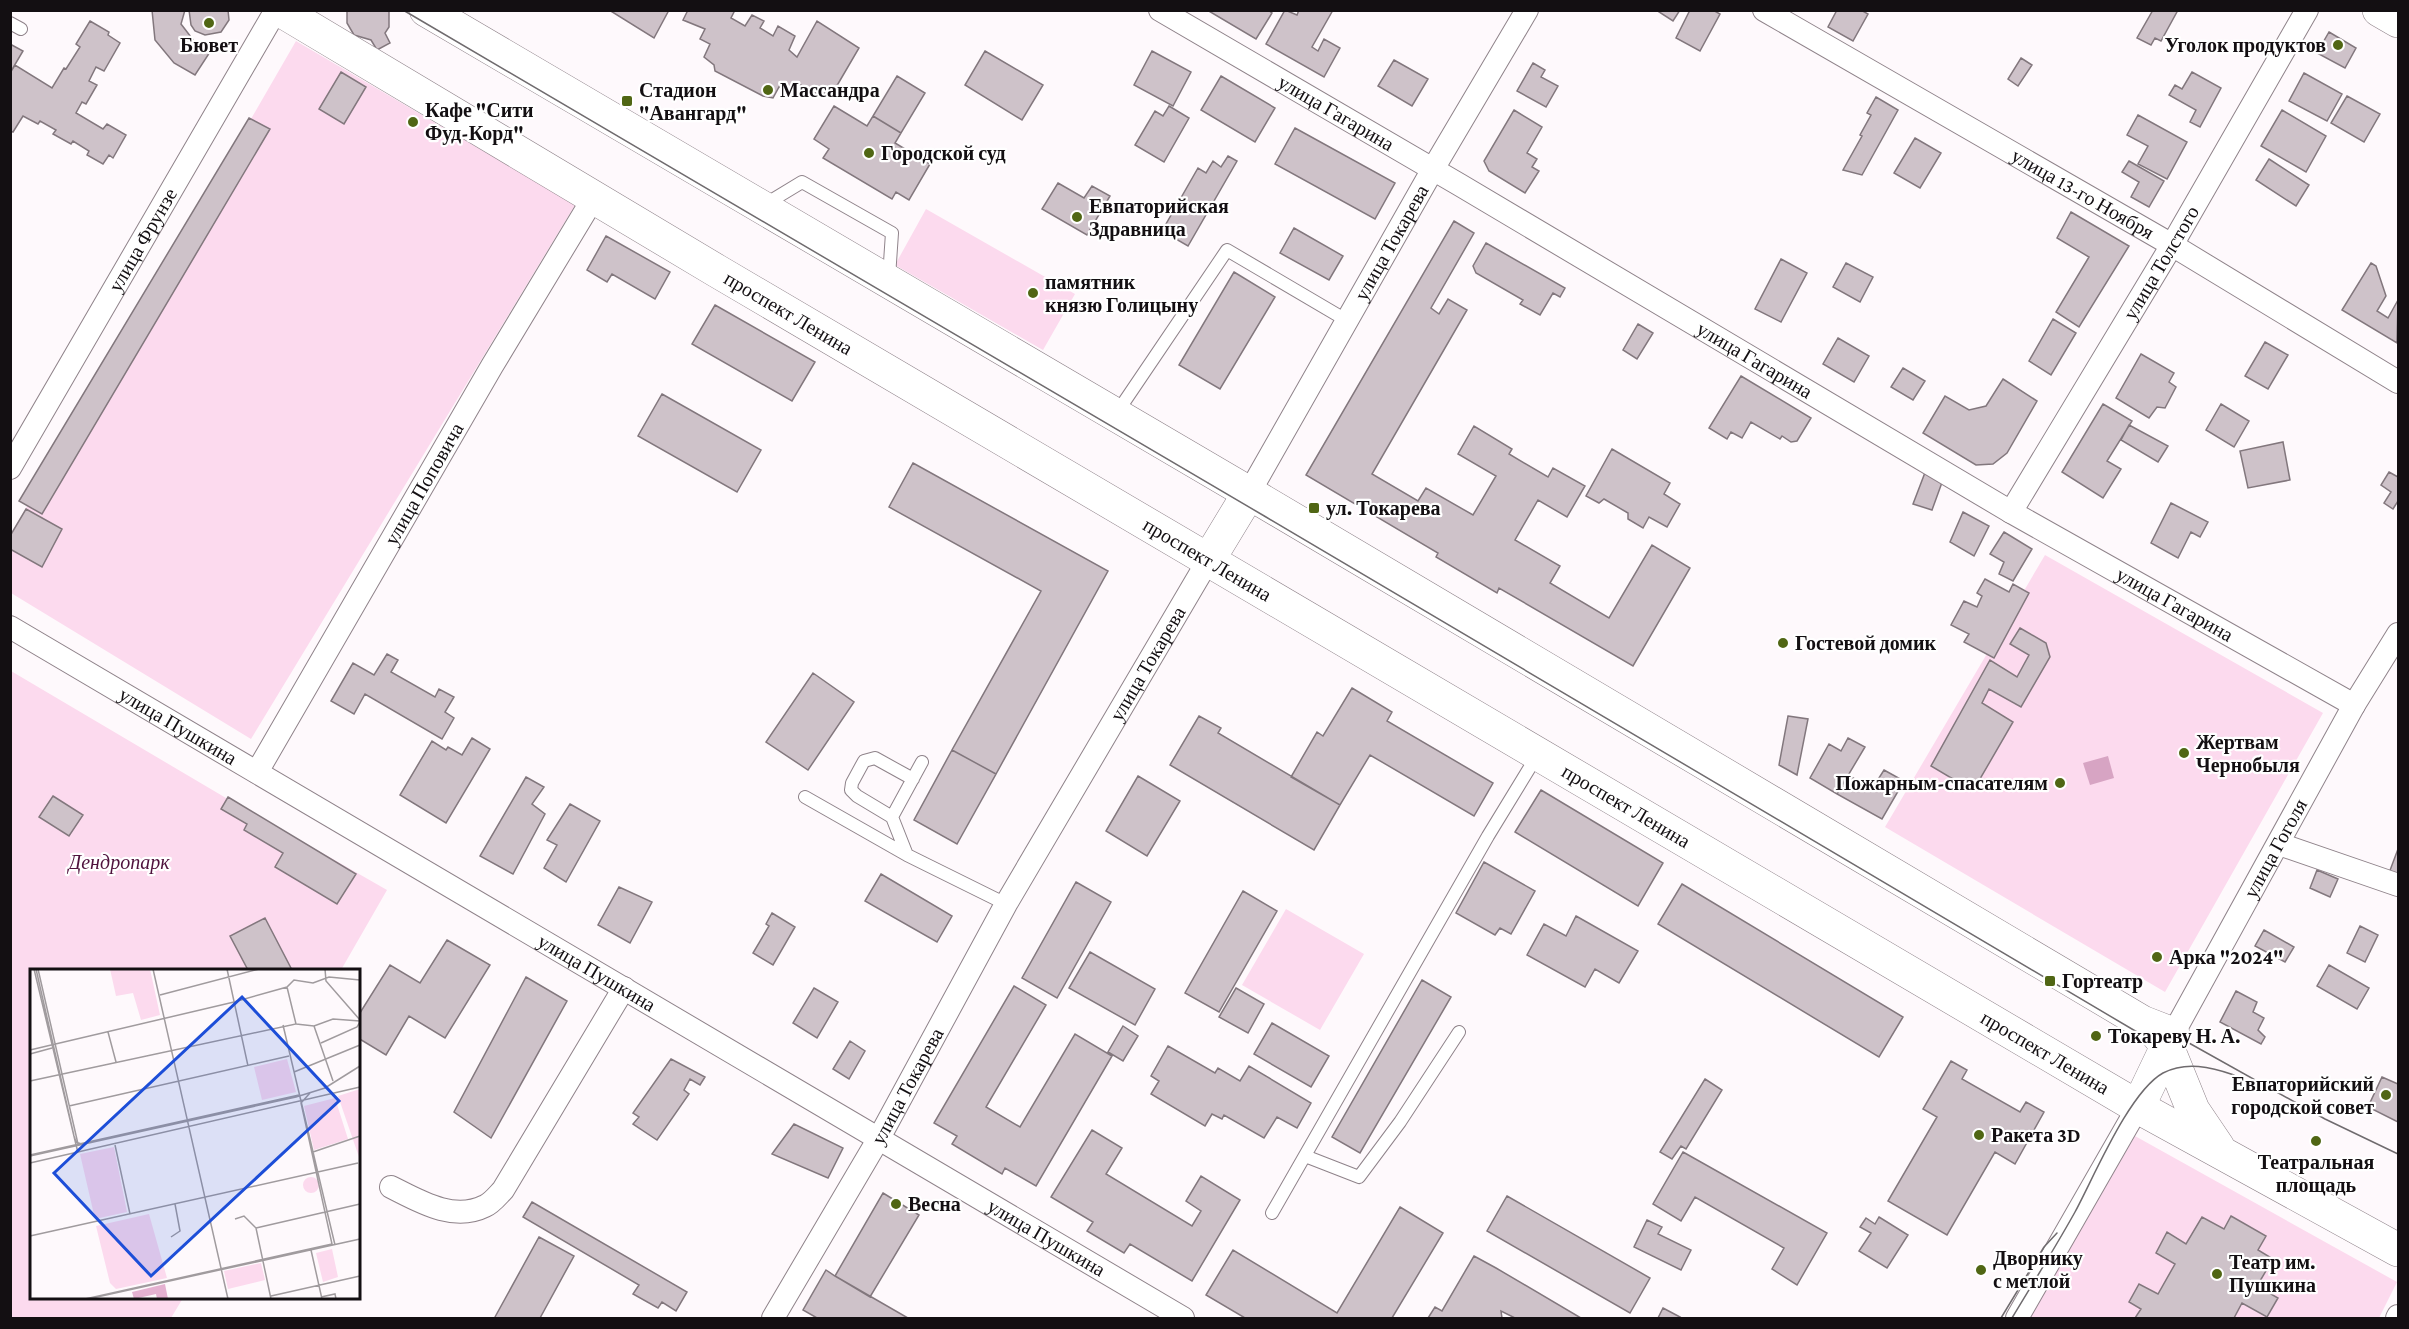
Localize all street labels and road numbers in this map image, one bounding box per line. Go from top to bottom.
street label: улица Гагарина [1274,70,1398,155]
street label: улица 13-го Ноября [2007,144,2158,243]
street label: улица Токарева [1350,181,1433,305]
street label: улица Фрунзе [104,184,181,296]
street label: улица Толстого [2119,202,2203,324]
street label: проспект Ленина [720,267,857,359]
street label: улица Гагарина [1692,317,1817,403]
street label: улица Поповича [380,419,468,549]
street label: проспект Ленина [1139,513,1276,606]
street label: улица Гагарина [2112,563,2237,646]
street label: улица Токарева [1105,602,1190,725]
street label: улица Пушкина [115,683,241,769]
street label: проспект Ленина [1558,760,1694,852]
street label: улица Гоголя [2239,795,2311,902]
street label: улица Пушкина [533,929,660,1016]
street label: проспект Ленина [1977,1006,2113,1099]
street label: улица Токарева [867,1024,948,1149]
street label: улица Пушкина [983,1194,1110,1281]

